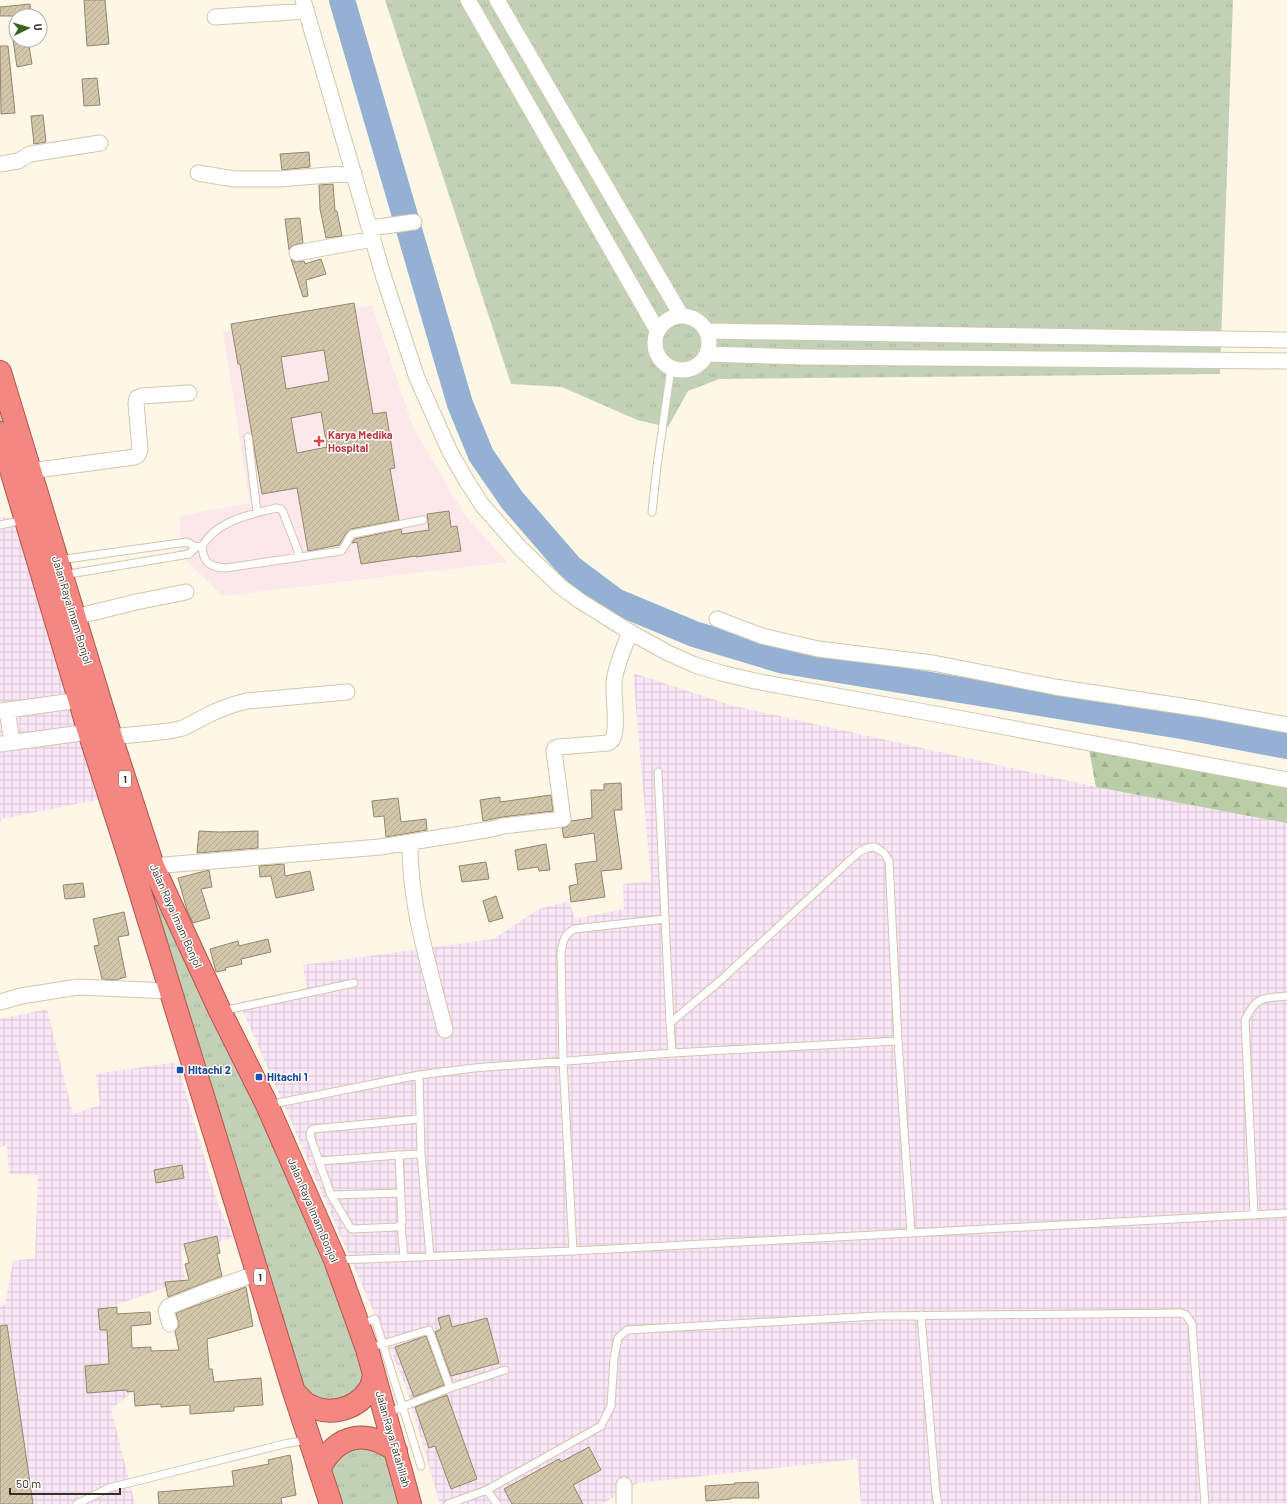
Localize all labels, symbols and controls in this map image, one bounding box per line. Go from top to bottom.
north arrow [8,8,48,48]
text: U [32,23,45,31]
place label: Karya Medika Hospital [328,428,393,454]
marker: Karya Medika Hospital [313,435,325,447]
street label: Jalan Raya Imam Bonjol [50,554,95,665]
road number: 1 [119,771,131,787]
street label: Jalan Raya Imam Bonjol [148,862,205,970]
place label: Hitachi 2 [188,1063,231,1076]
marker: Hitachi 2 [175,1065,185,1075]
place label: Hitachi 1 [267,1070,308,1083]
marker: Hitachi 1 [254,1072,264,1082]
street label: Jalan Raya Imam Bonjol [286,1156,341,1264]
road number: 1 [254,1269,266,1285]
street label: Jalan Raya Fatahillah [373,1389,413,1489]
scale bar [10,1470,120,1496]
text: 50 m [16,1476,41,1490]

